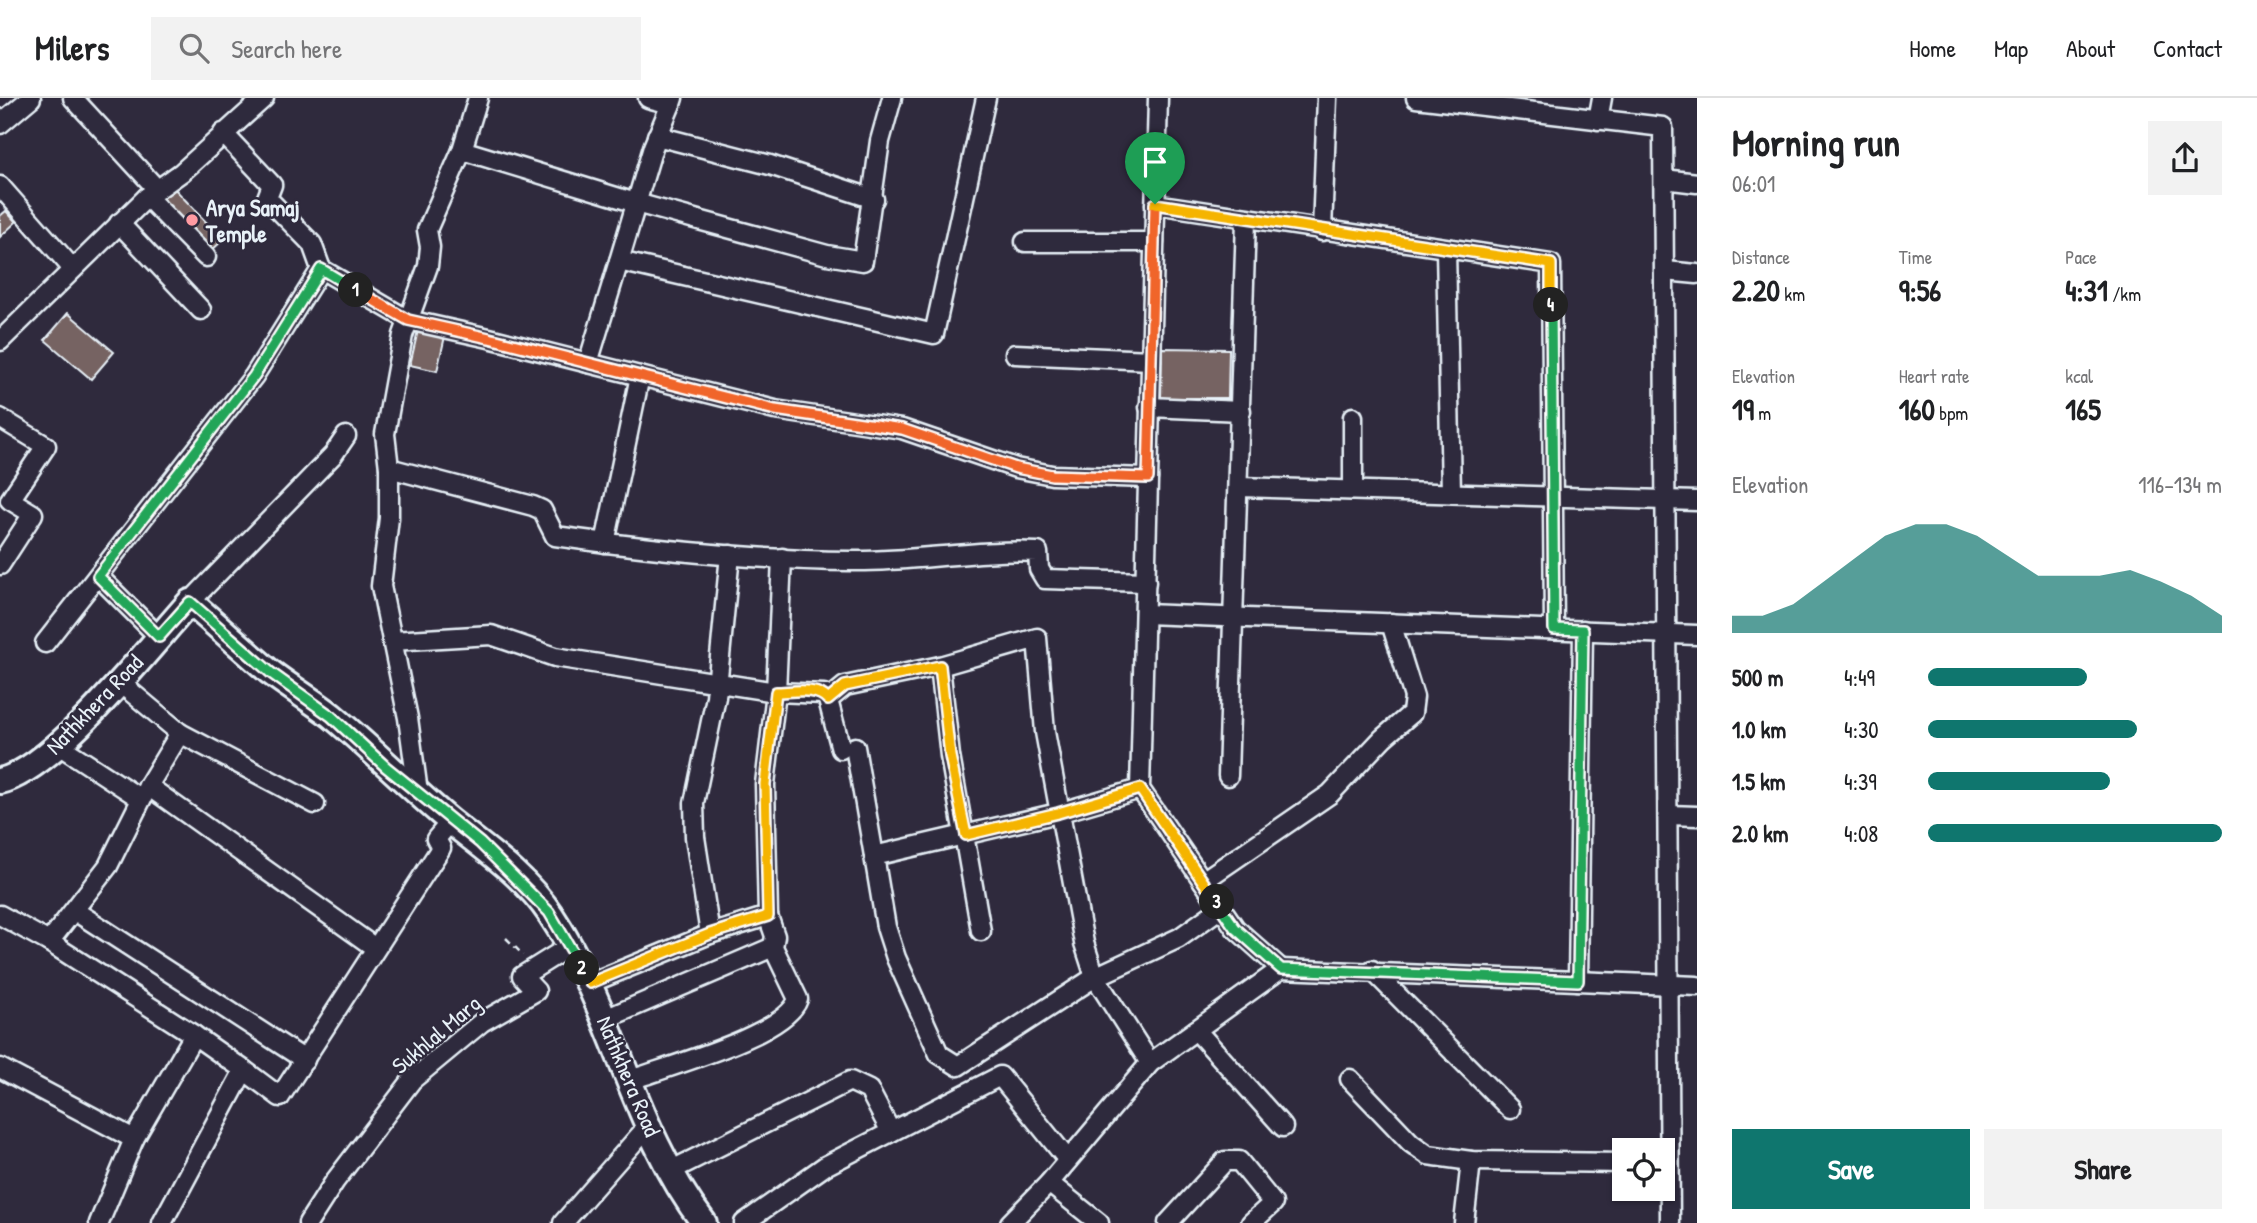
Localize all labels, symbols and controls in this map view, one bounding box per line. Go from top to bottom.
search box [151,17,641,80]
text: Milers [35,26,109,70]
icon: search [175,29,213,67]
text: Search here [231,31,342,66]
text: Home [1909,32,1956,64]
text: Map [1994,32,2028,64]
text: About [2066,32,2115,64]
text: Contact [2153,32,2222,64]
text: Morning run [1732,116,1900,168]
button: share [2148,121,2222,195]
pin [1125,132,1185,204]
icon: arrive [1136,143,1174,181]
text: 06:01 [1732,168,1775,199]
place label: Arya Samaj Temple [205,192,300,250]
marker: Arya Samaj Temple [184,212,200,228]
text: Distance [1732,244,1790,270]
text: Time [1899,244,1932,270]
text: Pace [2065,244,2097,270]
text: 2.20 [1732,270,1780,310]
text: 9:56 [1899,270,1941,310]
text: 4:31 [2065,270,2108,310]
pin: 1 [338,272,374,308]
text: 1 [352,276,359,302]
text: km [1780,281,1805,307]
text: /km [2108,281,2141,307]
pin: 4 [1534,288,1568,322]
text: 4 [1547,291,1554,317]
text: Elevation [1732,363,1795,389]
text: Heart rate [1899,363,1970,389]
text: kcal [2065,363,2093,389]
text: 19 [1732,389,1754,429]
text: 160 [1899,389,1935,429]
text: 165 [2065,389,2101,429]
text: m [1754,400,1771,426]
text: bpm [1935,400,1968,426]
text: Elevation [1732,469,1808,500]
text: 116–134 m [2138,469,2222,500]
street label: Nathkhera Road [38,647,150,761]
text: 500 m [1732,662,1783,693]
text: 4:49 [1844,662,1875,693]
text: 1.0 km [1732,714,1786,745]
text: 4:30 [1844,714,1879,745]
text: 1.5 km [1732,766,1785,797]
text: 4:39 [1844,766,1877,797]
text: 2.0 km [1732,818,1788,849]
text: 4:08 [1844,818,1878,849]
pin: 3 [1200,884,1234,920]
text: 3 [1212,888,1221,914]
pin: 2 [564,950,600,986]
text: 2 [577,954,586,980]
street label: Sukhlal Marg [385,988,487,1080]
street label: Nathkhera Road [590,1011,668,1141]
button: Save [1732,1129,1970,1209]
button: Share [1984,1129,2222,1209]
map controls [1612,1138,1675,1201]
button: locate [1612,1138,1675,1201]

